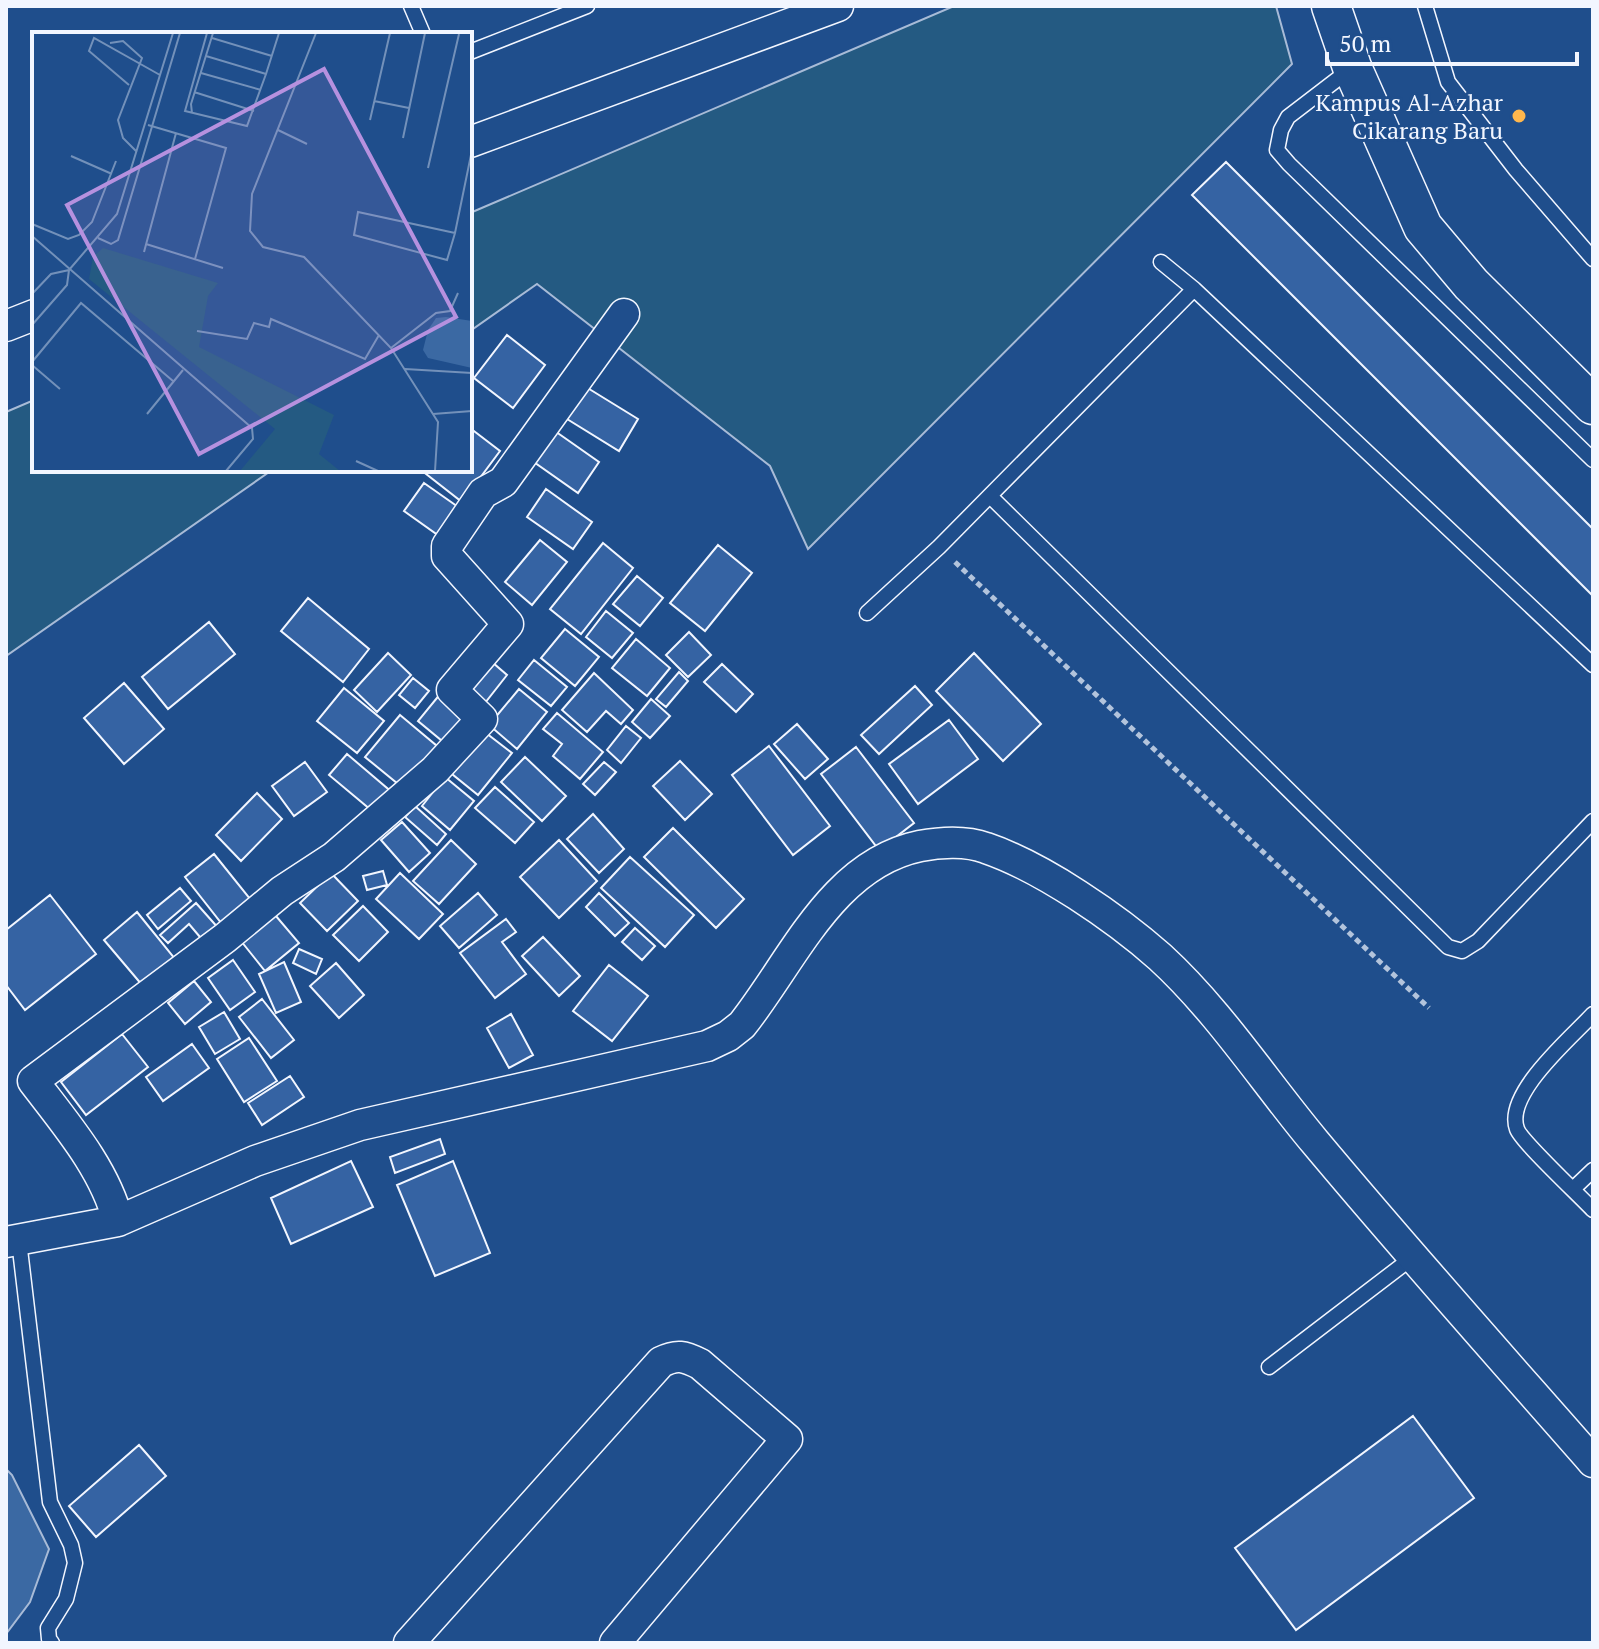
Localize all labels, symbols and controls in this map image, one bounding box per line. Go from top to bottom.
scale bar [1327,16,1577,66]
text: 50 m [1339,27,1391,59]
inset map [32,32,472,472]
place label: Kampus Al-Azhar Cikarang Baru [1315,86,1504,146]
marker: Kampus Al-Azhar Cikarang Baru [1510,107,1528,125]

